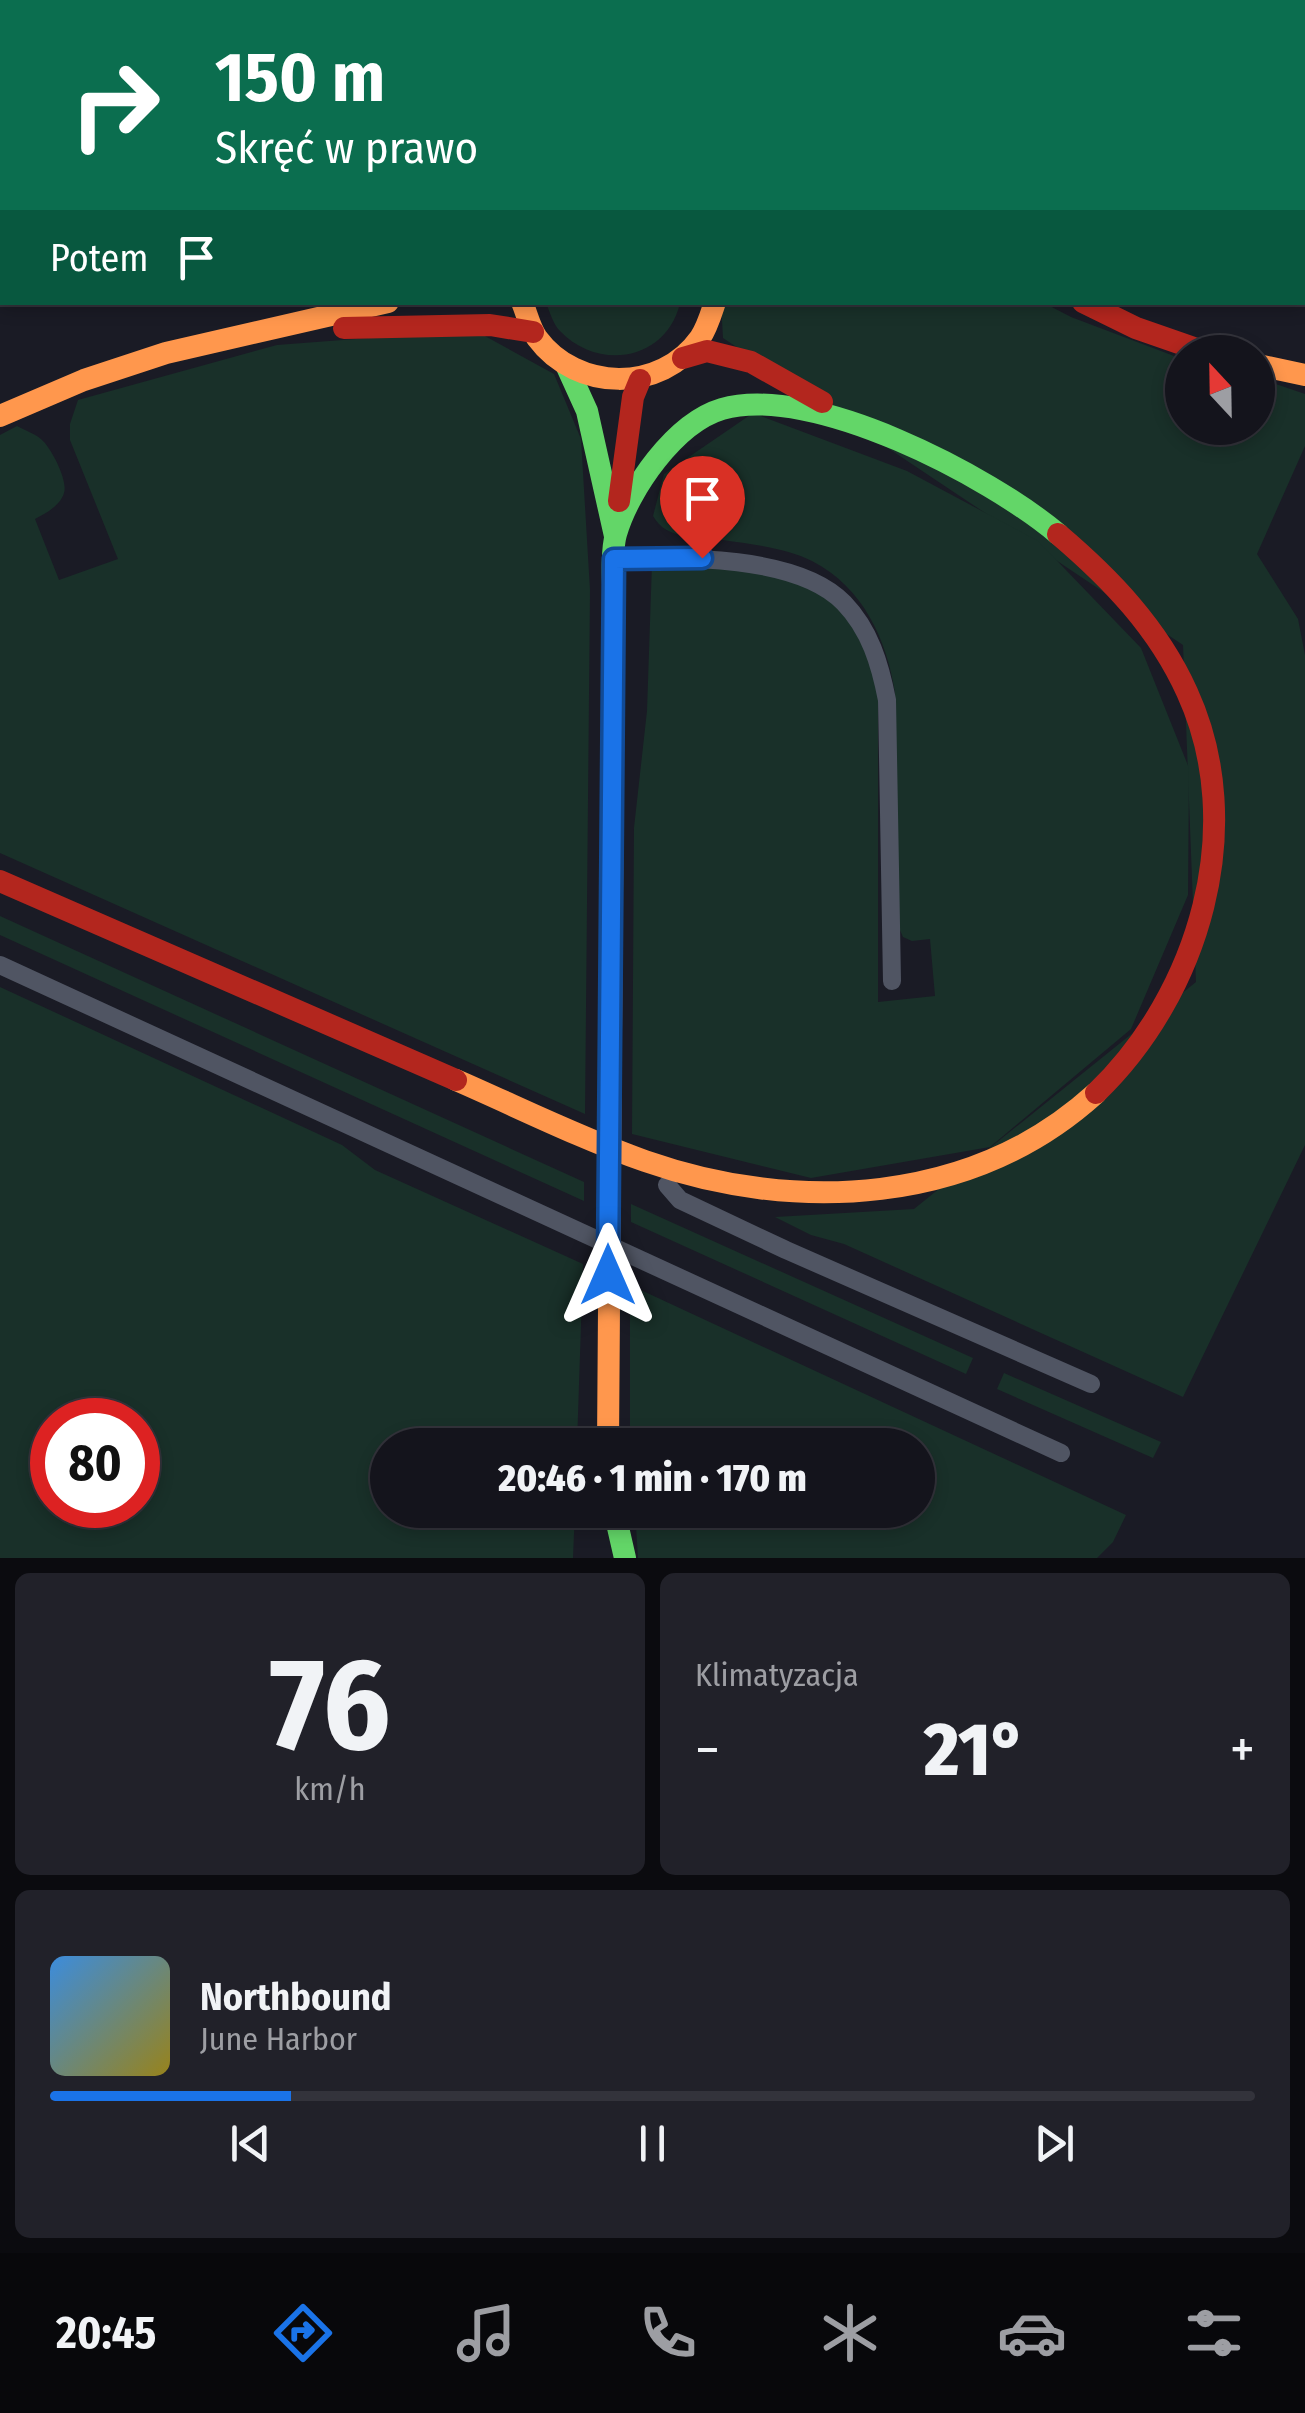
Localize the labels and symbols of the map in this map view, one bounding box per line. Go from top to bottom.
north arrow [1165,335,1275,445]
pin [660,456,745,559]
position arrow [556,1223,660,1327]
speed limit sign: 80 [30,1398,160,1528]

